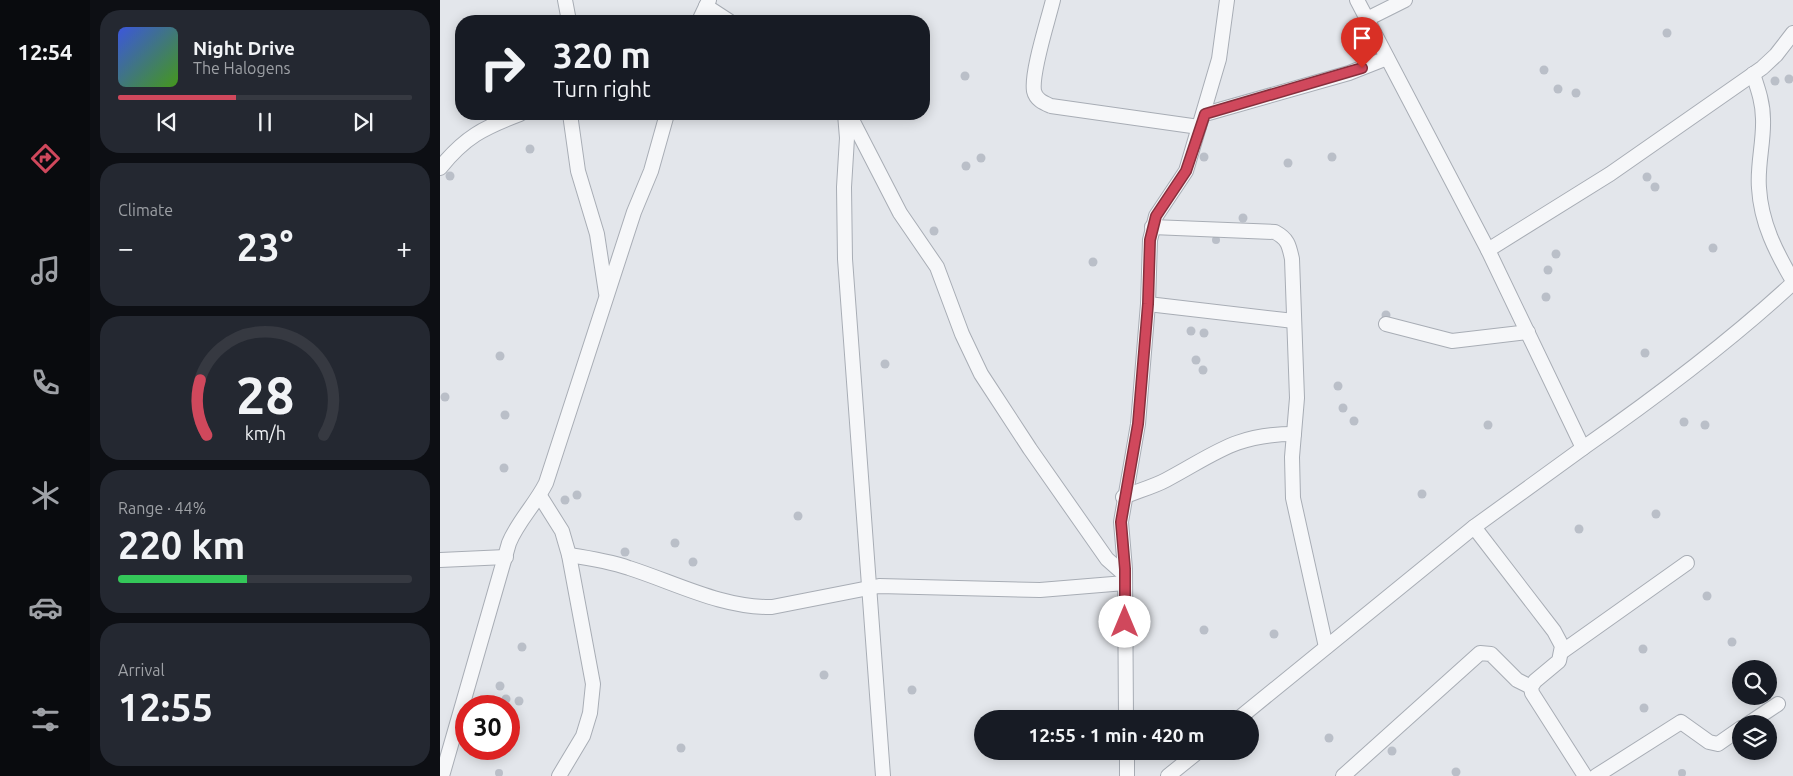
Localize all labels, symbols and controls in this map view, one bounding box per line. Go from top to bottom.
pin [1341,17,1383,68]
icon: arrive [1348,24,1376,52]
icon: right [470,35,535,100]
text: 320 m [553,35,651,75]
text: Night Drive [193,37,295,59]
text: 12:54 [17,39,73,64]
text: The Halogens [193,59,291,77]
text: Turn right [553,76,651,101]
icon: previous [153,108,181,136]
icon: pause [251,108,279,136]
icon: next [349,108,377,136]
icon: directions [28,141,63,176]
text: Climate [118,201,173,219]
text: 23° [237,226,293,268]
text: − [118,232,134,263]
text: + [396,232,412,263]
icon: music [28,253,63,288]
icon: phone [28,365,63,400]
text: 28 [236,366,294,424]
text: km/h [244,423,286,443]
icon: climate [28,478,63,513]
text: Range · 44% [118,499,206,517]
text: 220 km [118,524,245,566]
icon: car [28,590,63,625]
position arrow [1098,595,1150,647]
map controls [1732,660,1777,760]
button: search [1732,660,1777,705]
text: Arrival [118,661,165,679]
text: 12:55 [118,686,213,728]
speed limit sign: 30 [455,695,520,760]
icon: filters [28,702,63,737]
button: layers [1732,715,1777,760]
text: 12:55 · 1 min · 420 m [1029,724,1204,746]

